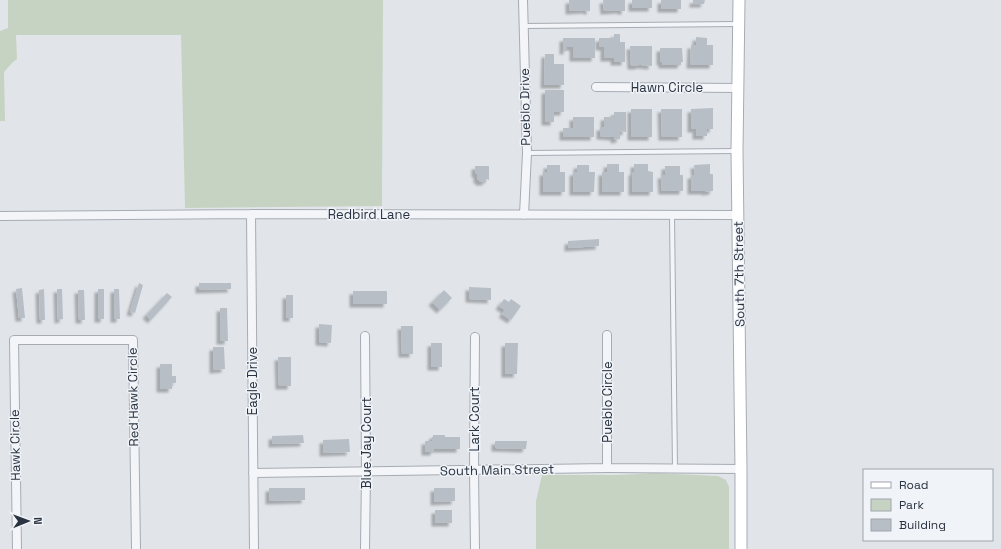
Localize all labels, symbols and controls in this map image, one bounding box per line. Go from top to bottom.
street label: Pueblo Drive [516,68,534,146]
street label: Hawn Circle [631,79,703,96]
street label: Redbird Lane [328,206,410,223]
street label: South 7th Street [730,221,748,327]
street label: Red Hawk Circle [124,347,142,447]
street label: Eagle Drive [244,347,261,415]
street label: Pueblo Circle [599,361,616,443]
street label: Lark Court [466,386,483,452]
street label: Blue Jay Court [358,397,375,489]
street label: Hawk Circle [6,409,24,481]
street label: South Main Street [440,461,554,479]
legend [863,469,993,541]
text: Road [899,477,928,493]
text: Park [899,497,924,513]
north arrow [8,501,48,541]
text: N [31,517,45,525]
text: Building [899,517,946,533]

